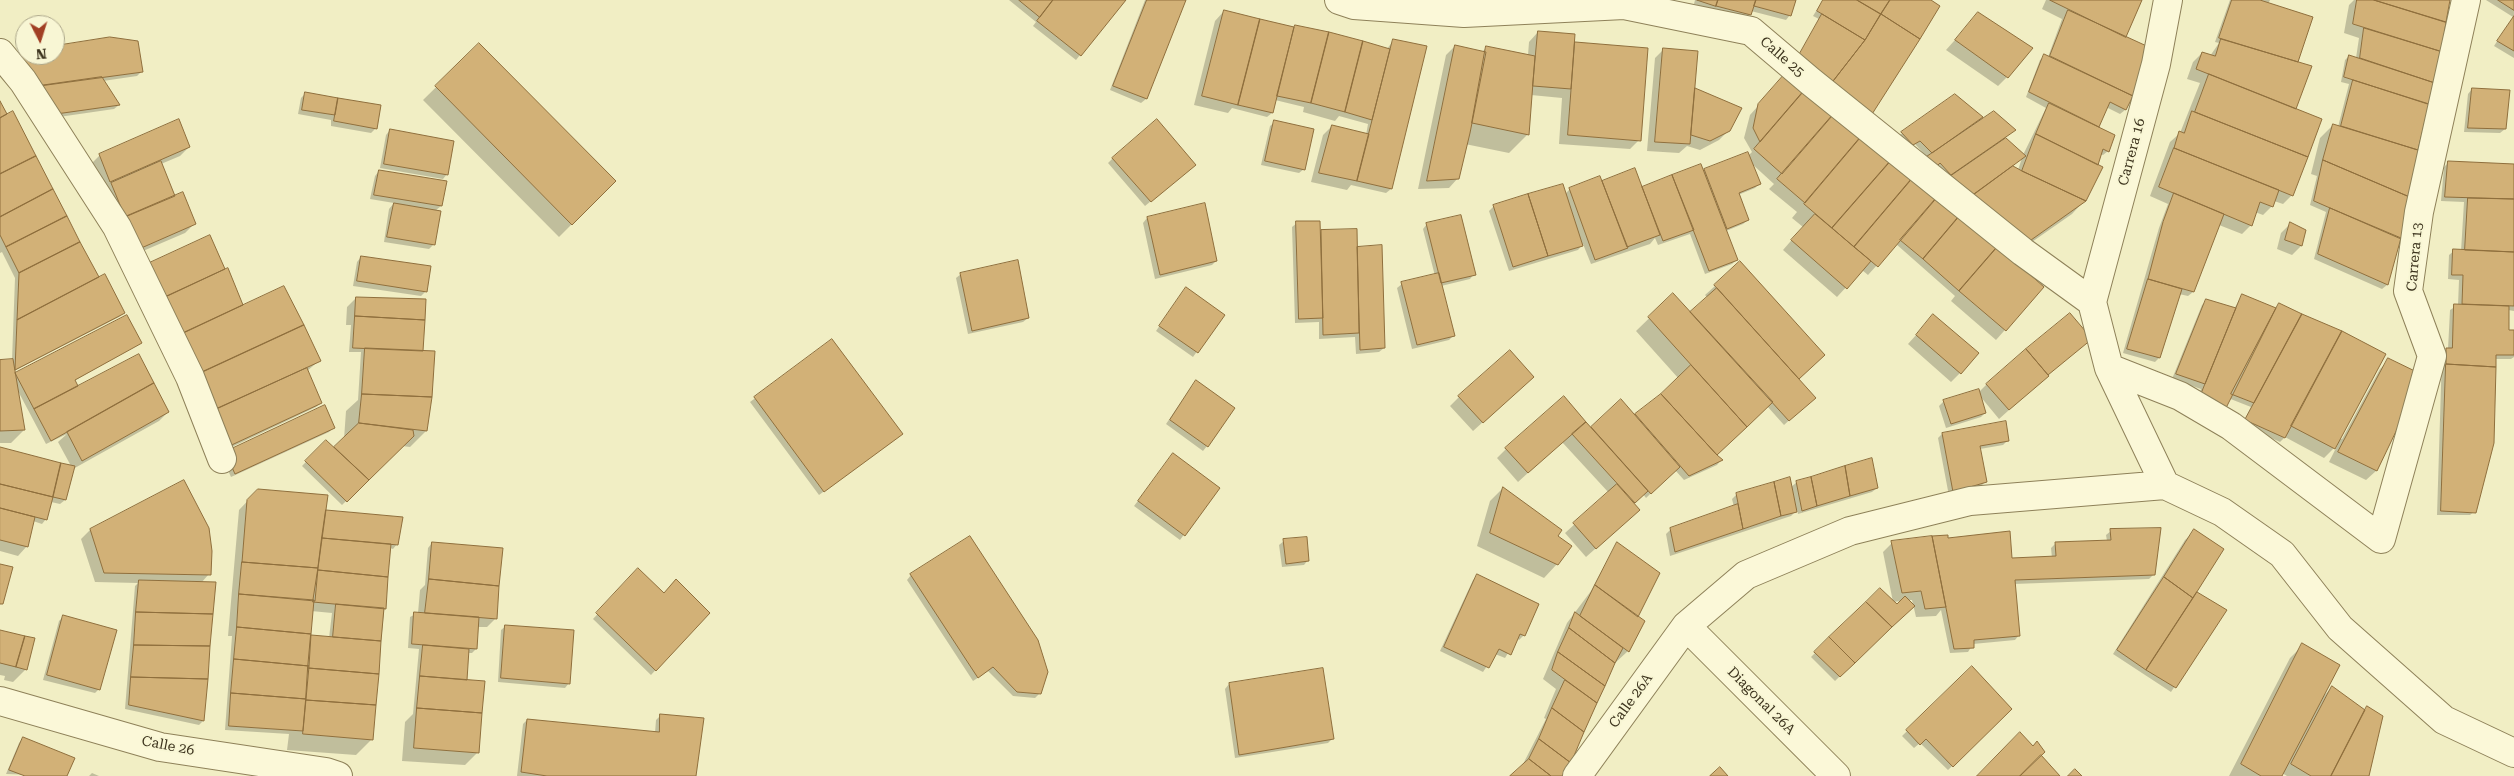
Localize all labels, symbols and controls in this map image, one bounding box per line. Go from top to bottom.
north arrow [15,15,65,65]
street label: Calle 25 [1756,33,1808,81]
text: N [35,46,47,62]
street label: Carrera 16 [2115,116,2149,188]
street label: Carrera 13 [2404,222,2426,292]
street label: Diagonal 26A [1724,664,1798,738]
street label: Calle 26A [1606,671,1656,731]
street label: Calle 26 [140,733,196,759]

